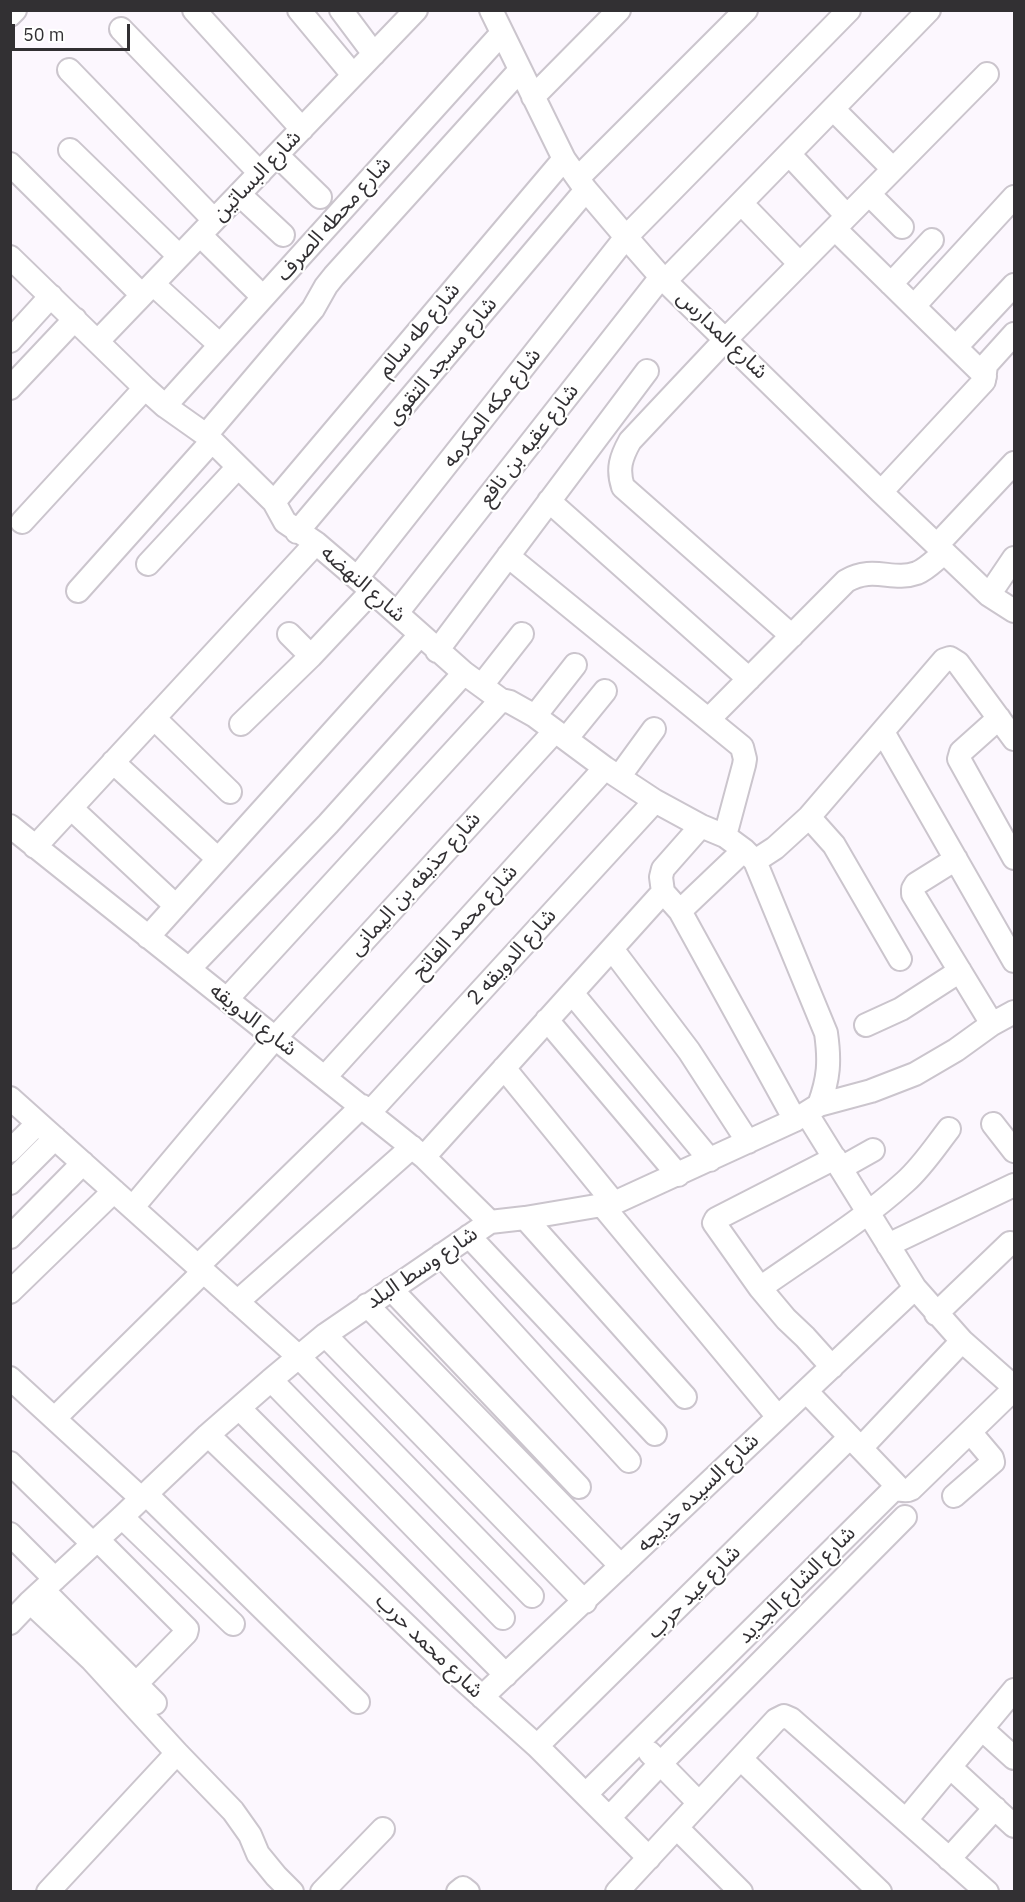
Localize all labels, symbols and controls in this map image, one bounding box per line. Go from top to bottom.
scale bar [15,12,134,50]
text: 50 m [23,23,65,46]
street label: شارع البساتين [207,125,307,227]
street label: شارع محطه الصرف [271,151,397,287]
street label: شارع طه سالم [372,278,466,382]
street label: شارع المدارس [671,285,773,385]
street label: شارع مسجد التقوى [381,292,503,430]
street label: شارع مكه المكرمه [438,343,546,473]
street label: شارع عقبه بن نافع [474,379,584,511]
street label: شارع النهضه [315,540,411,628]
street label: شارع حذيفه بن اليمانى [344,807,486,961]
street label: شارع محمد الفاتح [407,860,523,984]
street label: شارع الدويقه 2 [462,903,562,1011]
street label: شارع الدويقه [204,978,302,1062]
street label: شارع وسط البلد [361,1221,483,1315]
street label: شارع السيده خديجه [632,1428,764,1558]
street label: شارع الشارع الجديد [733,1521,861,1649]
street label: شارع عيد حرب [642,1540,746,1644]
street label: شارع محمد حرب [370,1588,488,1704]

